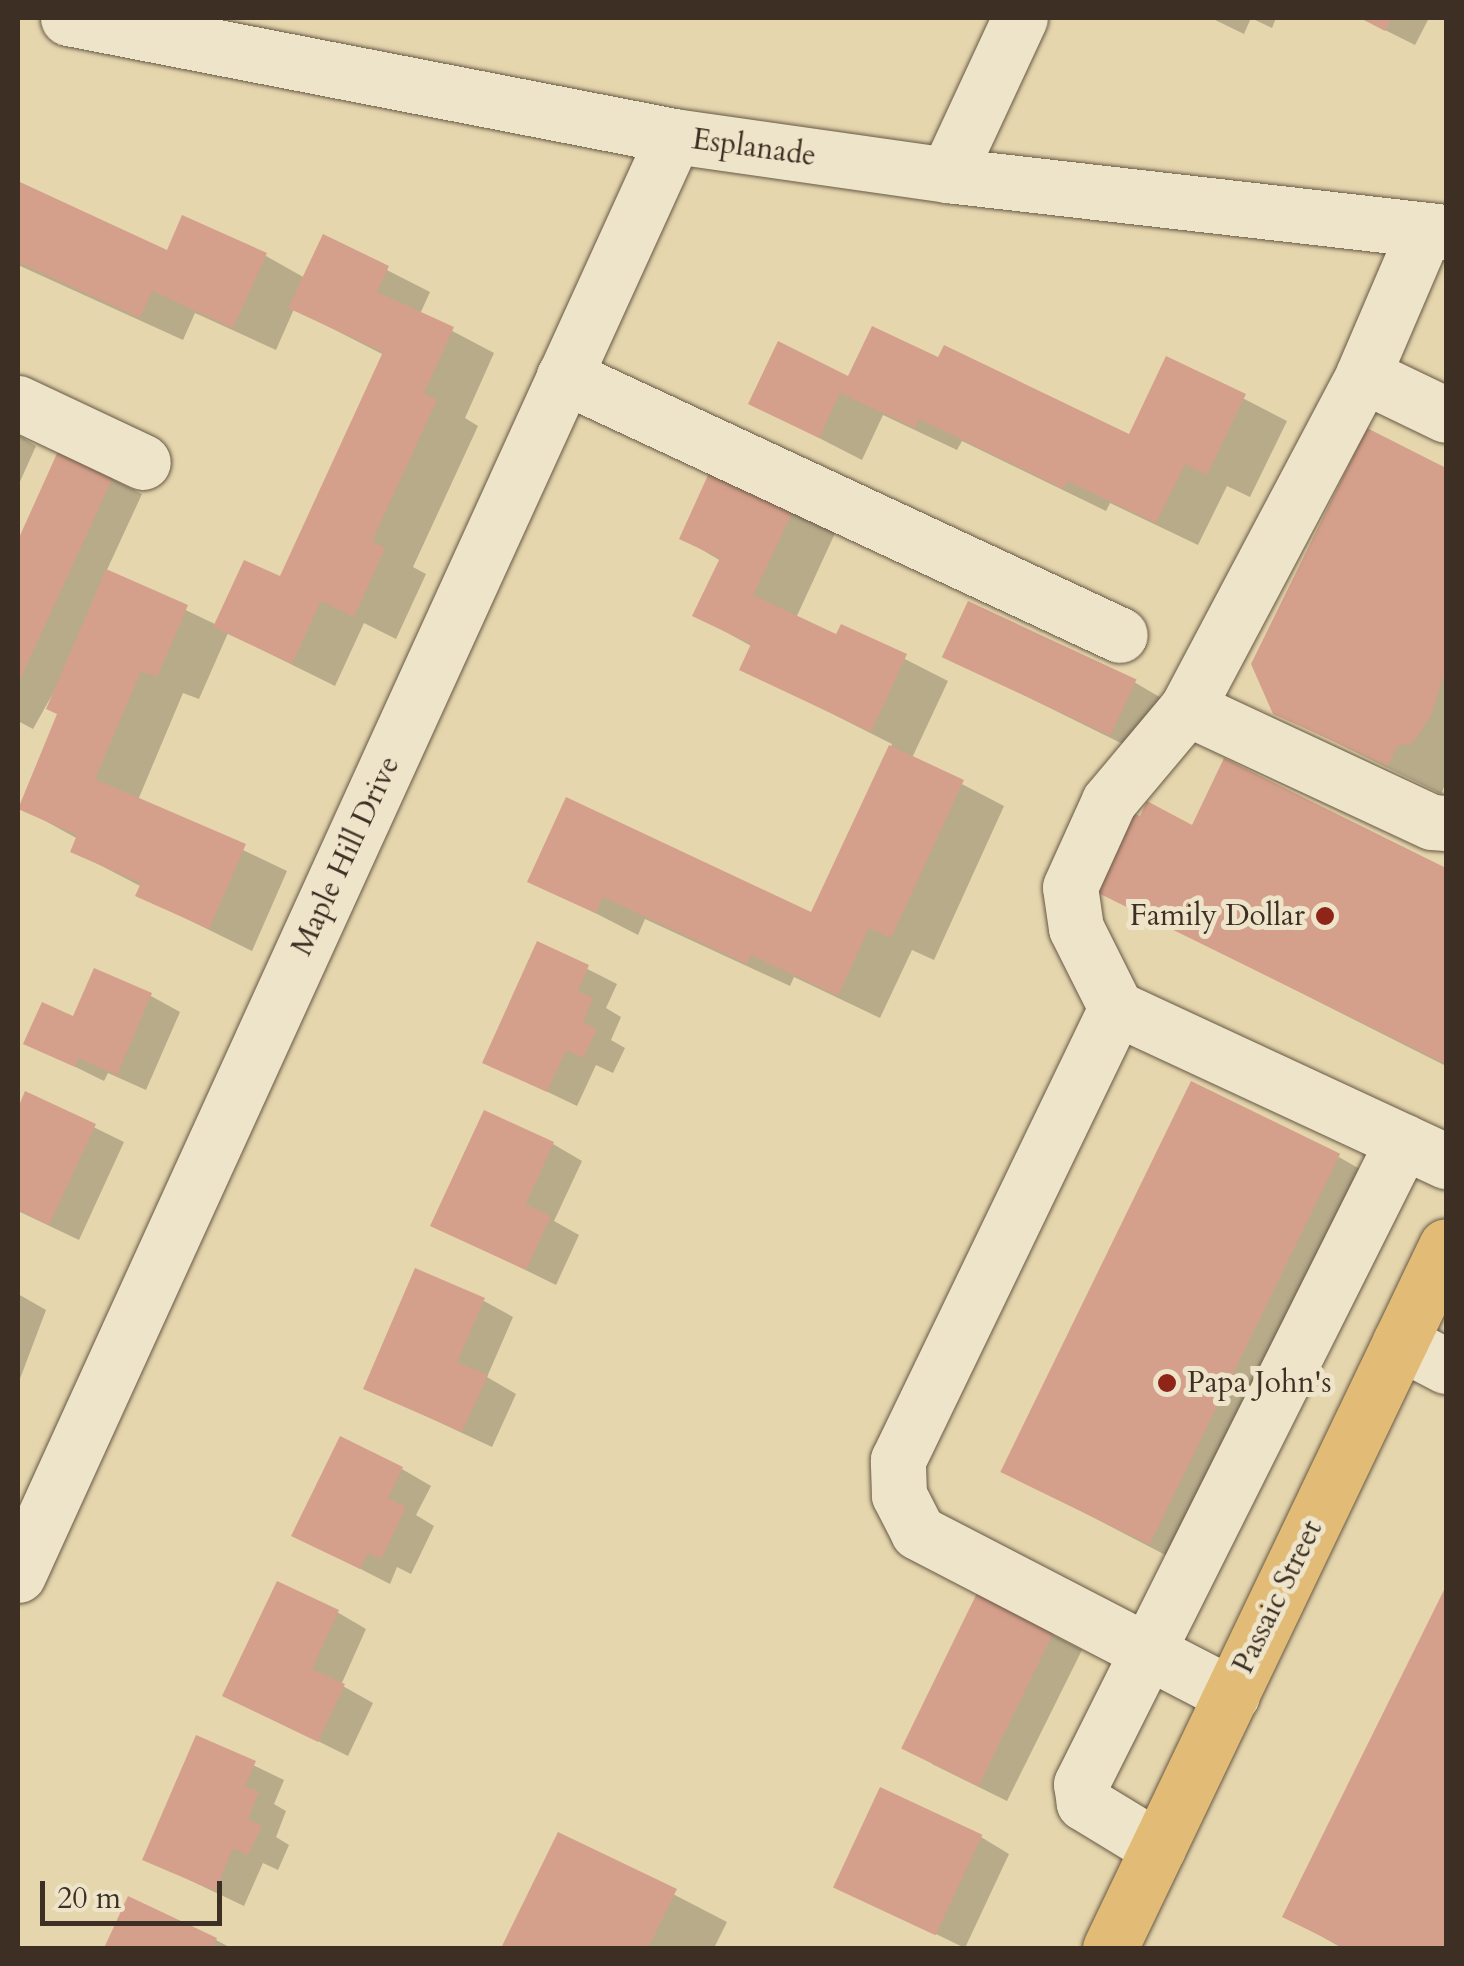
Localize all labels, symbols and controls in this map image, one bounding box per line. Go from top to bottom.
street label: Esplanade [690,121,818,175]
street label: Maple Hill Drive [284,751,408,961]
place label: Family Dollar [1130,898,1305,934]
marker: Family Dollar [1314,905,1336,927]
place label: Papa John's [1187,1365,1331,1401]
marker: Papa John's [1156,1372,1178,1394]
street label: Passaic Street [1225,1514,1331,1680]
scale bar [45,1861,228,1923]
text: 20 m [57,1878,121,1919]

